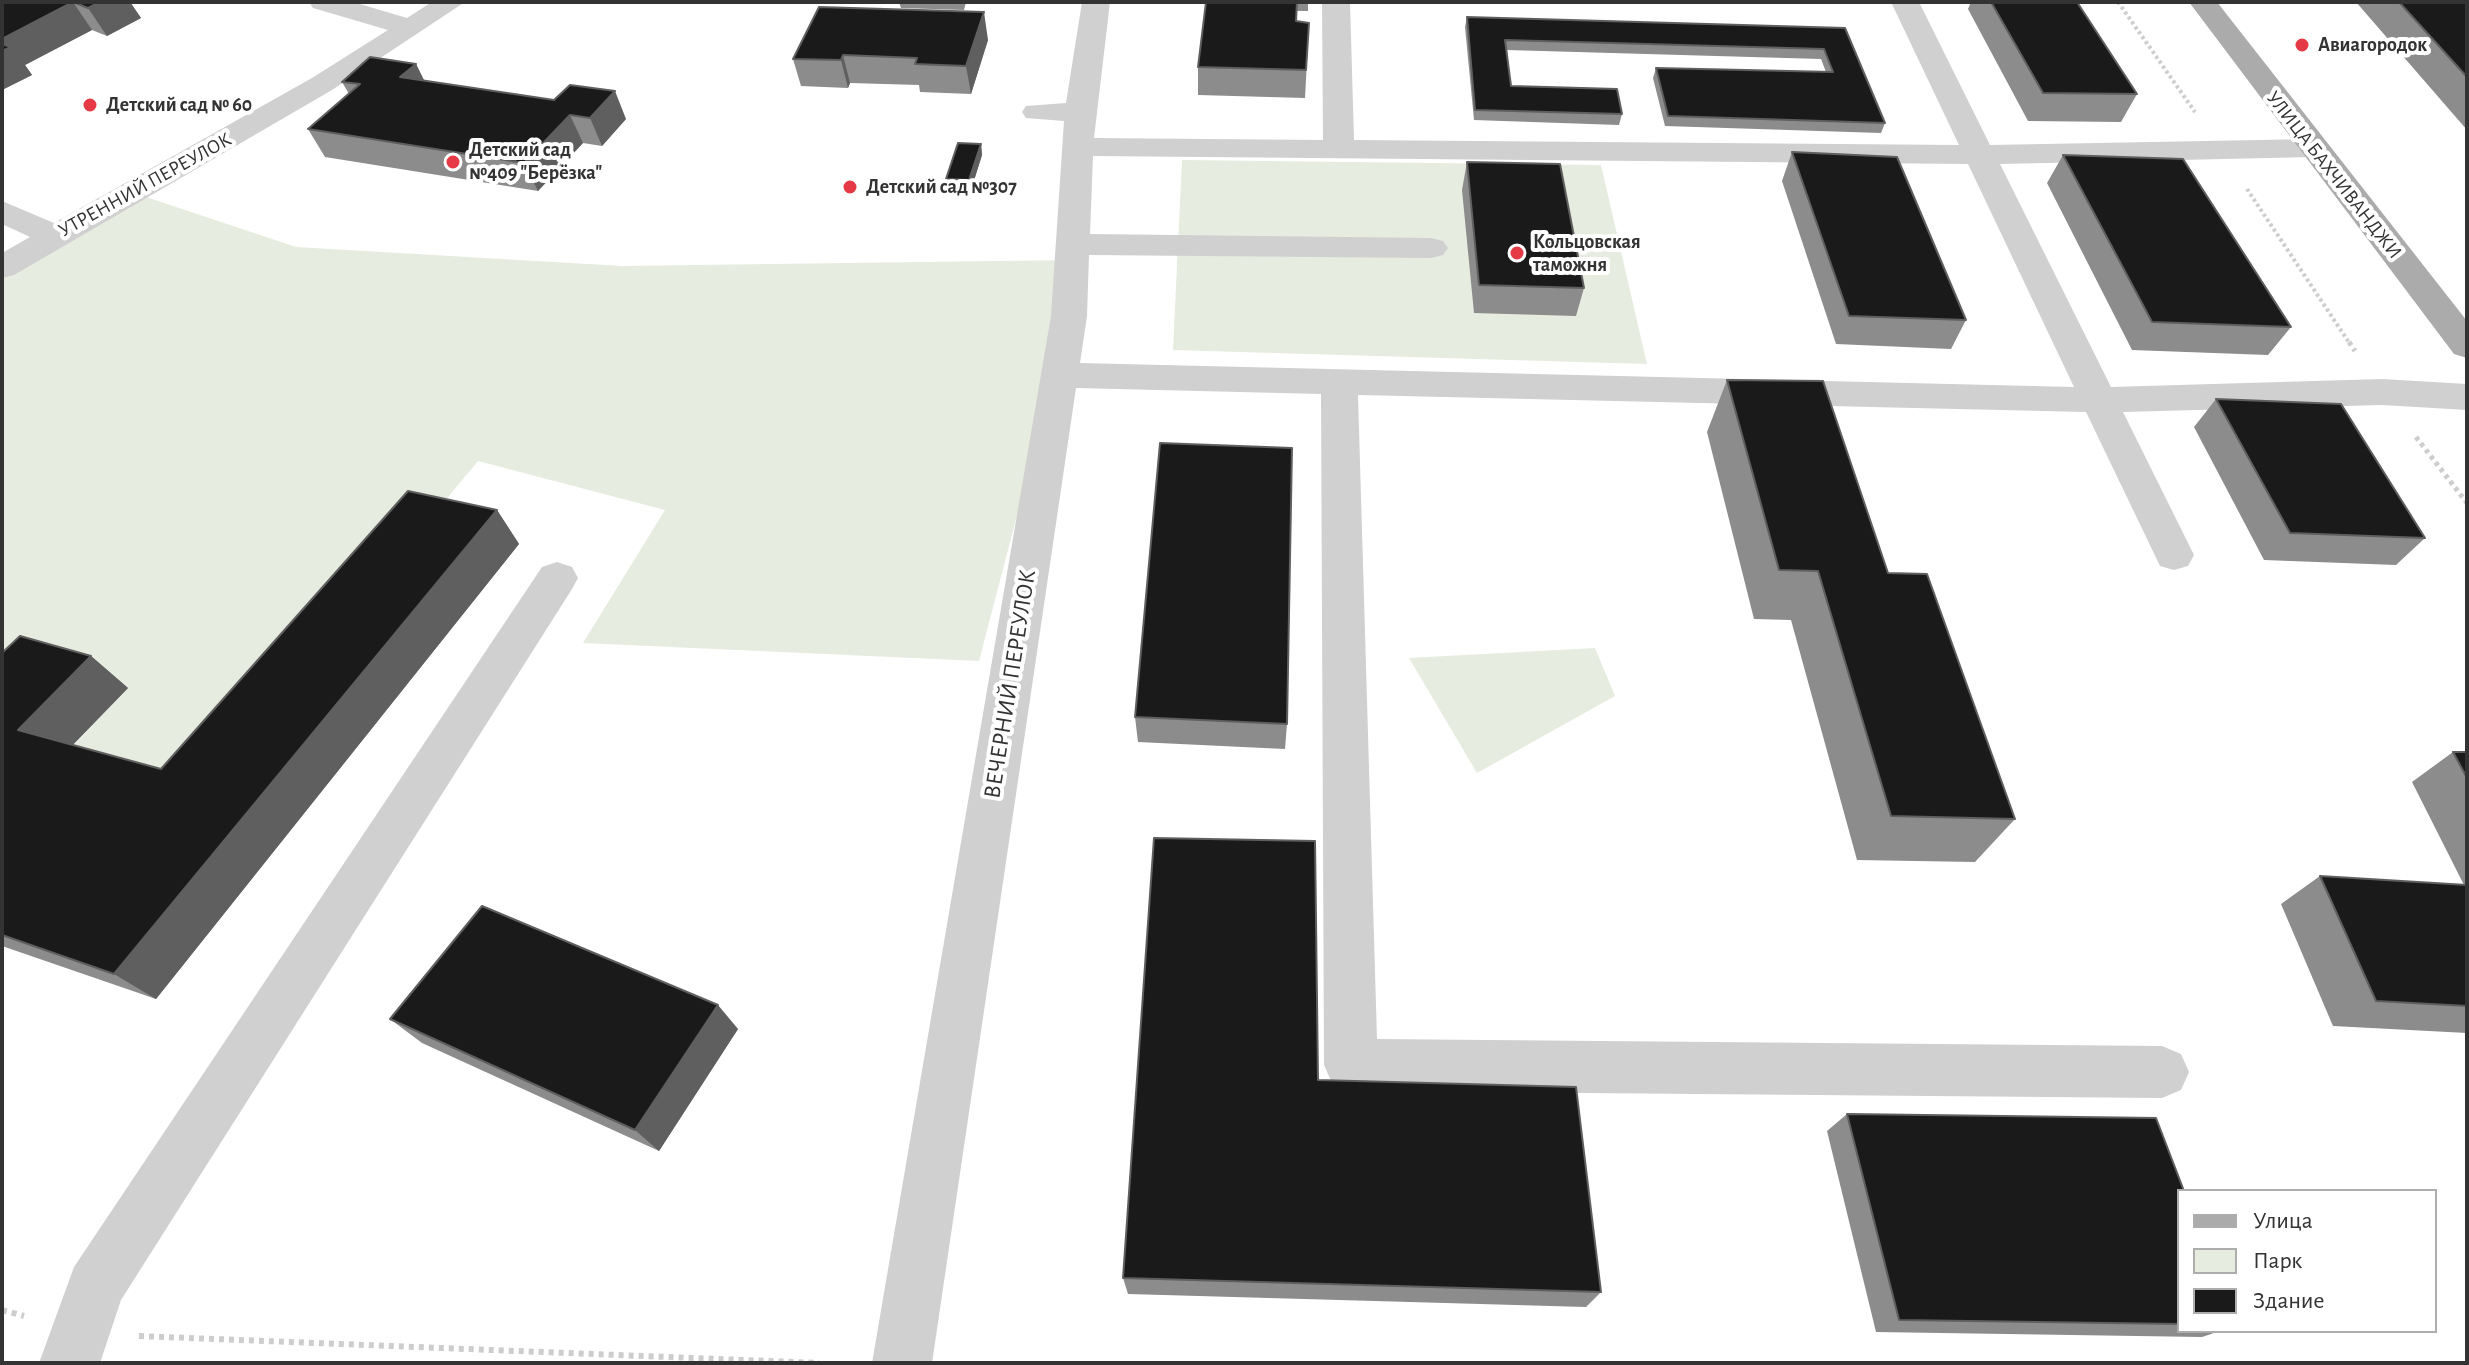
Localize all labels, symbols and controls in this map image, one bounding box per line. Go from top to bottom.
place label: Авиагородок [2318,33,2427,57]
marker: Авиагородок [2293,36,2311,54]
street label: УЛИЦА БАХЧИВАНДЖИ [2261,86,2407,264]
place label: Детский сад № 60 [106,93,252,117]
marker: Детский сад № 60 [81,96,99,114]
street label: УТРЕННИЙ ПЕРЕУЛОК [54,127,236,243]
place label: Детский сад №409 "Берёзка" [469,138,602,185]
marker: Детский сад №409 "Берёзка" [444,153,462,171]
place label: Детский сад №307 [866,175,1017,199]
marker: Детский сад №307 [841,178,859,196]
place label: Кольцовская таможня [1533,230,1641,277]
marker: Кольцовская таможня [1508,244,1526,262]
street label: ВЕЧЕРНИЙ ПЕРЕУЛОК [978,567,1042,801]
legend [2177,1189,2437,1333]
text: Улица [2253,1209,2313,1233]
text: Парк [2253,1249,2302,1273]
text: Здание [2253,1289,2324,1313]

